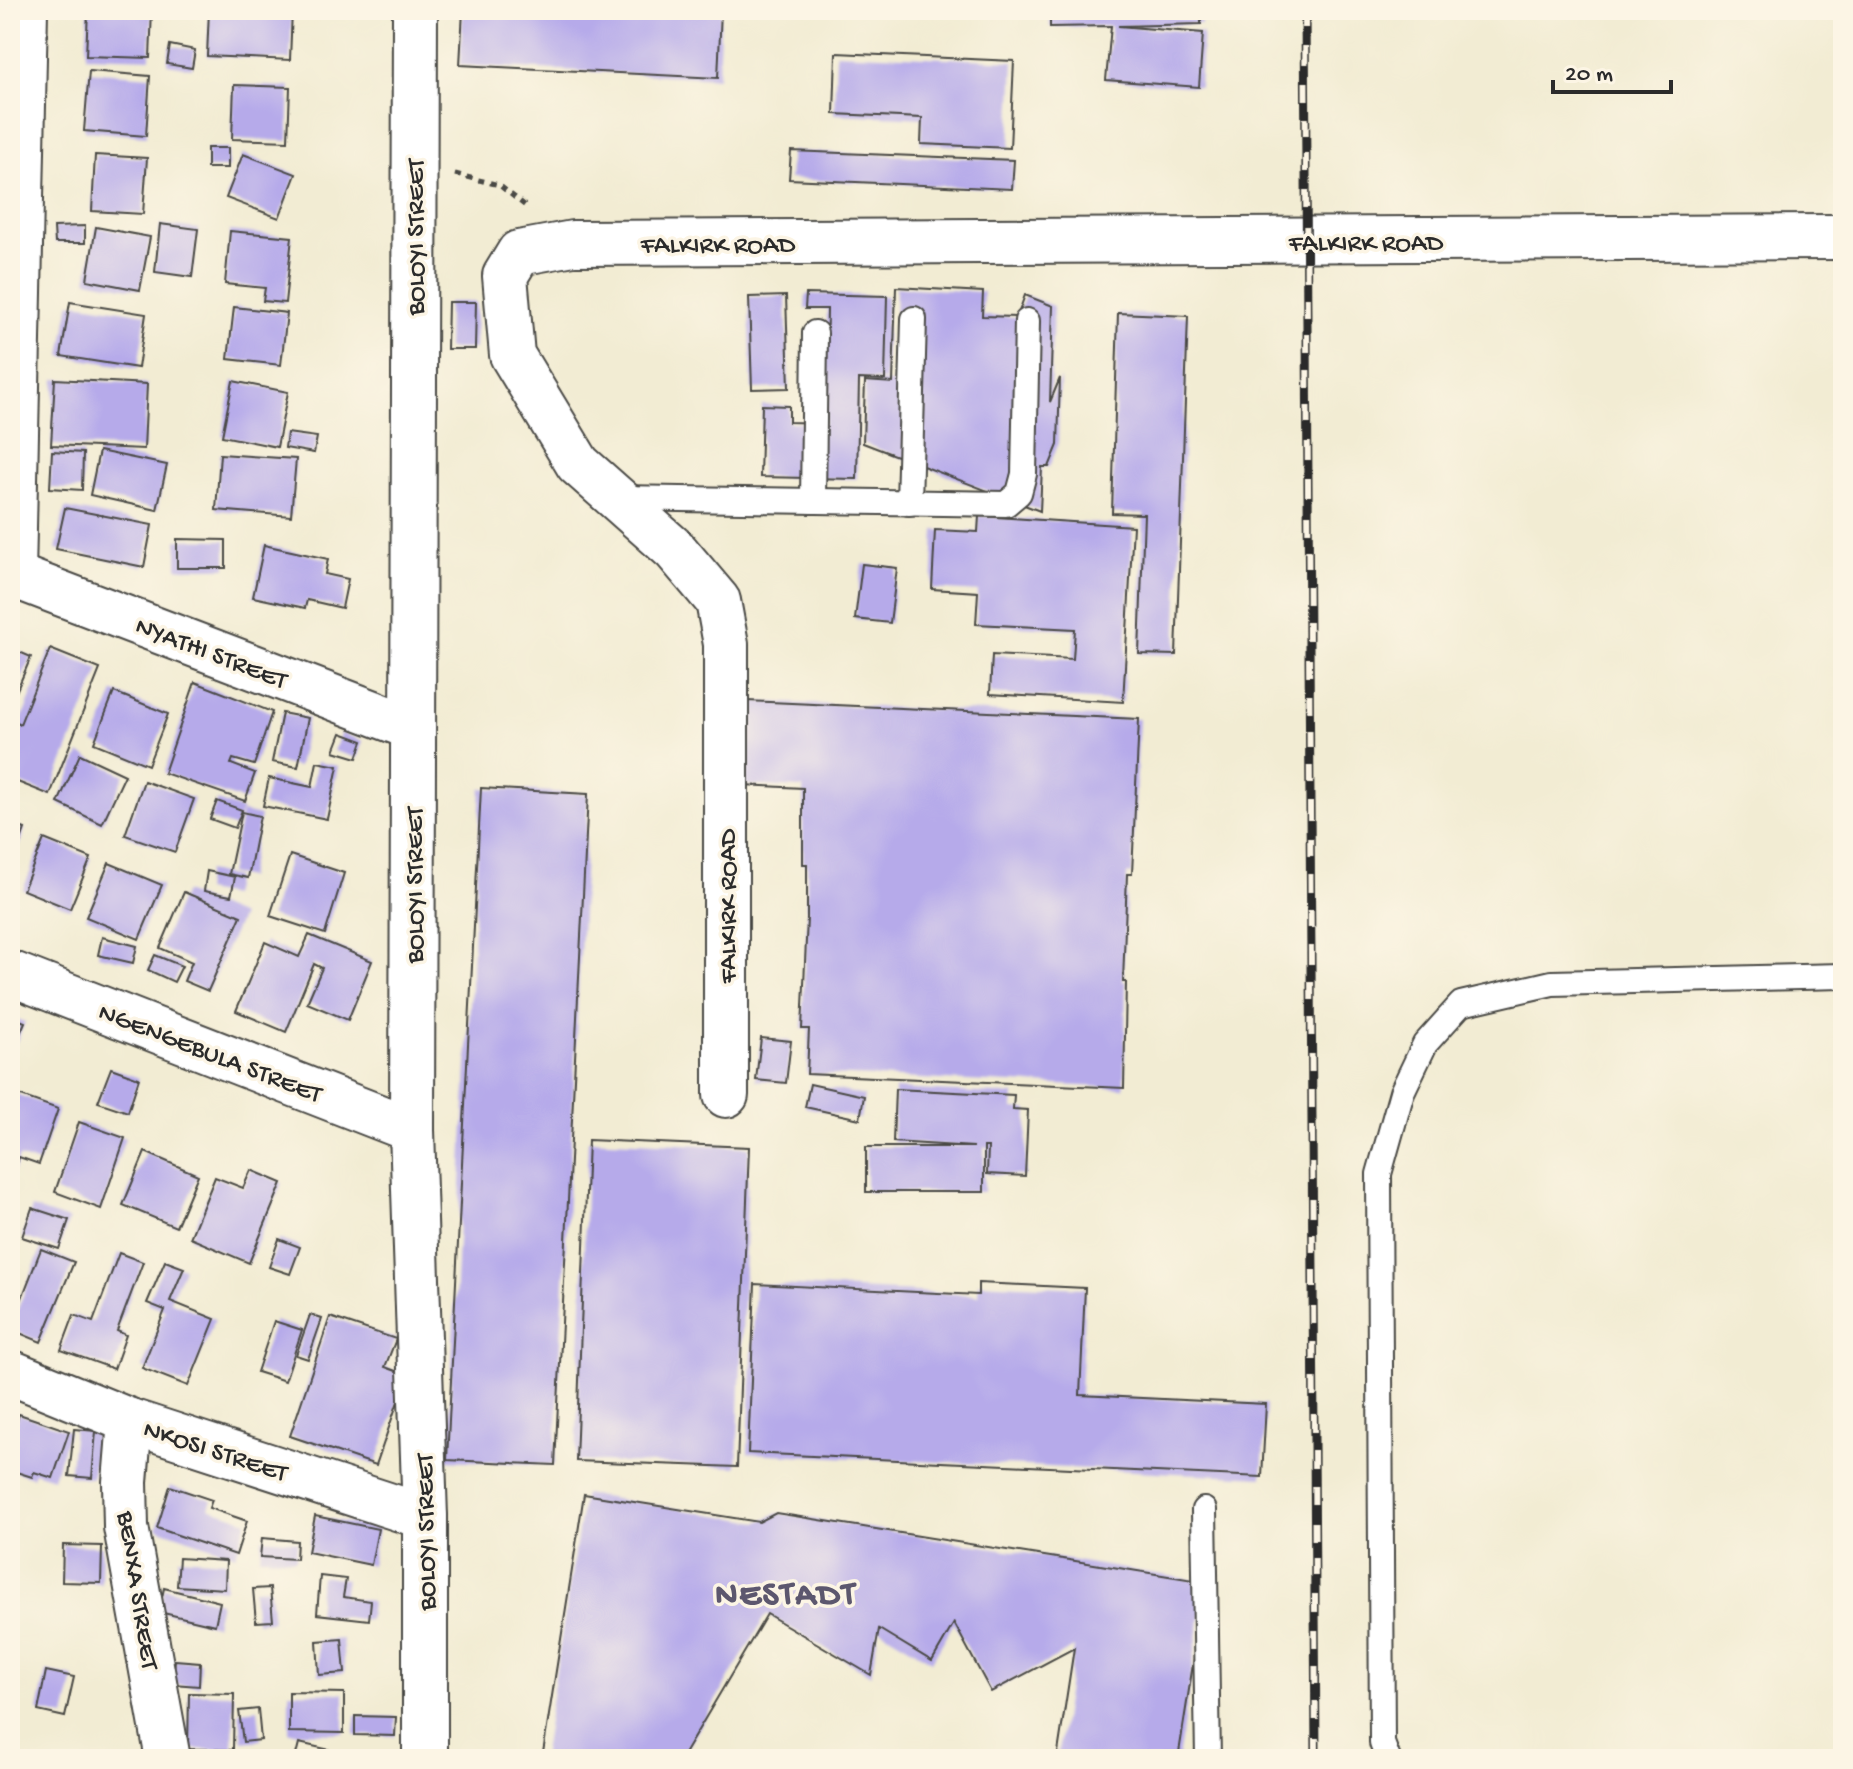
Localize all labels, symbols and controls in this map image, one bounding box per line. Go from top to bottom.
scale bar [1553,44,1671,94]
text: 20 m [1565,61,1613,90]
street label: BOLOYI STREET [403,158,434,316]
street label: FALKIRK ROAD [1288,230,1443,261]
street label: FALKIRK ROAD [640,232,795,263]
street label: NYATHI STREET [130,612,291,699]
street label: BOLOYI STREET [402,806,433,964]
street label: FALKIRK ROAD [715,829,746,984]
street label: NGENGEBULA STREET [93,998,326,1112]
street label: NKOSI STREET [139,1415,291,1491]
street label: BOLOYI STREET [412,1452,445,1612]
street label: BENXA STREET [108,1508,164,1673]
district label: NESTADT [715,1577,857,1617]

